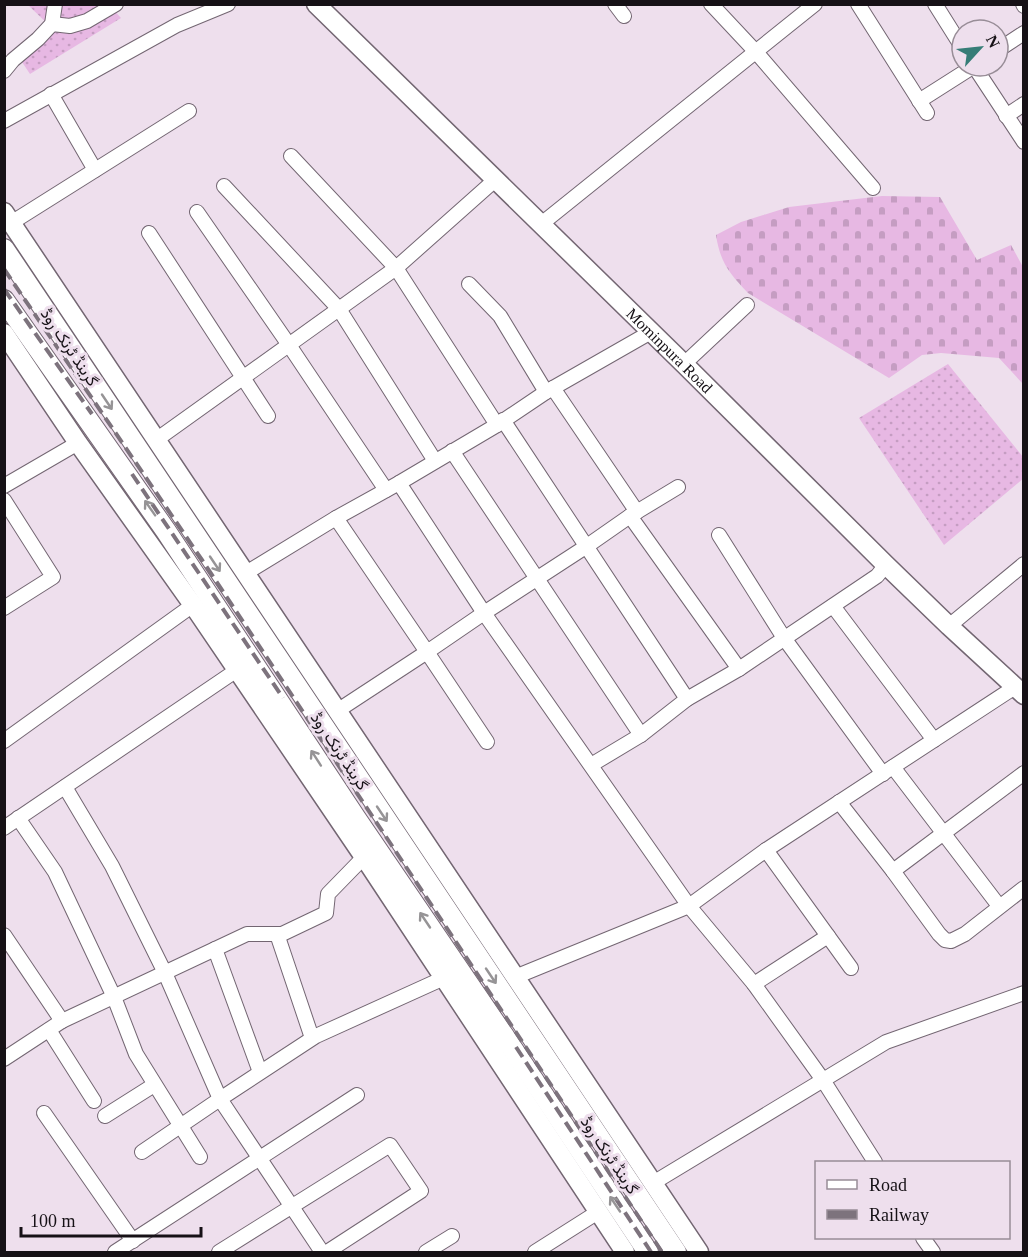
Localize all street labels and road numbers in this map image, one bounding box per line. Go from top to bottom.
street label: گرینڈ ٹرنک روڈ [36,305,102,390]
street label: Mominpura Road [623,305,716,396]
street label: گرینڈ ٹرنک روڈ [306,709,372,794]
street label: گرینڈ ٹرنک روڈ [576,1113,642,1198]

